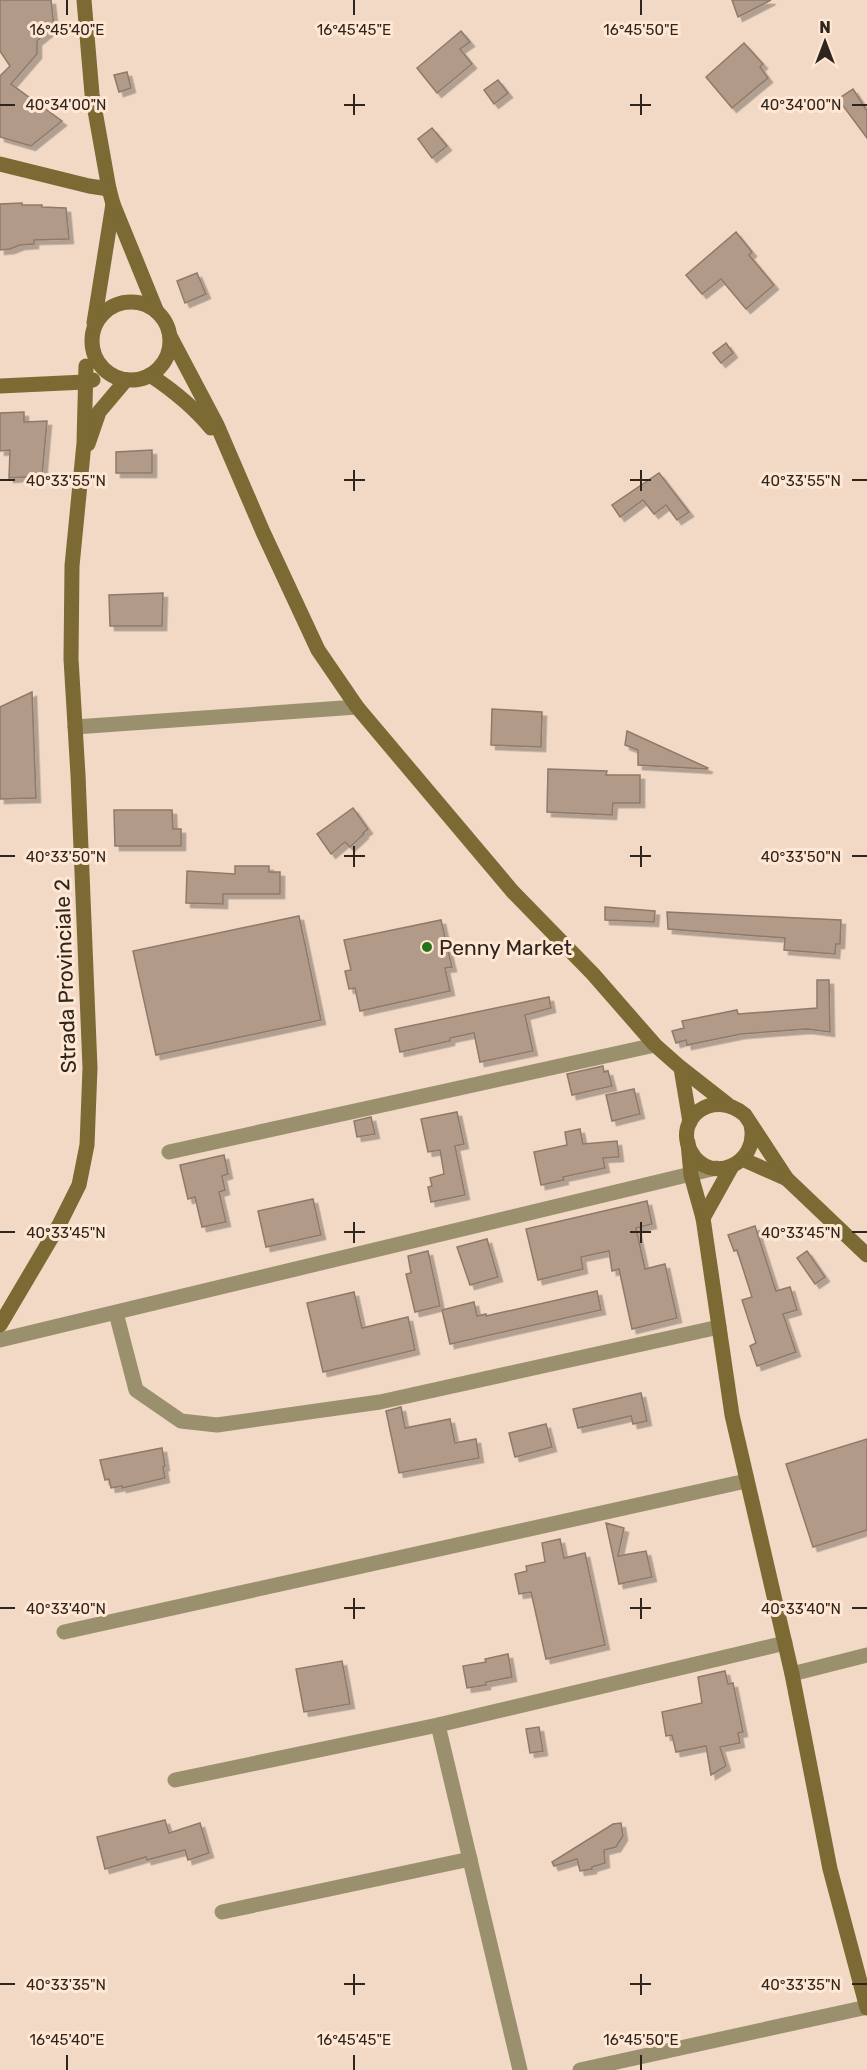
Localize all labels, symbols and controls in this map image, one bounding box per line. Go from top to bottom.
north arrow [795,12,855,72]
text: N [819,18,831,37]
text: 16°45'40"E [30,21,104,39]
text: 16°45'45"E [317,21,391,39]
text: 16°45'50"E [603,21,679,39]
text: 40°34'00"N [25,96,107,114]
text: 40°34'00"N [760,96,842,114]
text: 40°33'55"N [26,472,106,490]
text: 40°33'55"N [761,472,841,490]
text: 40°33'50"N [26,848,106,866]
text: 40°33'50"N [761,848,841,866]
street label: Strada Provinciale 2 [49,878,81,1074]
place label: Penny Market [439,935,572,960]
marker: Penny Market [420,940,434,954]
text: 40°33'45"N [26,1224,106,1242]
text: 40°33'45"N [761,1224,841,1242]
text: 40°33'40"N [26,1600,106,1618]
text: 40°33'40"N [761,1600,841,1618]
text: 40°33'35"N [26,1976,106,1994]
text: 40°33'35"N [761,1976,841,1994]
text: 16°45'40"E [30,2031,104,2049]
text: 16°45'45"E [317,2031,391,2049]
text: 16°45'50"E [603,2031,679,2049]

